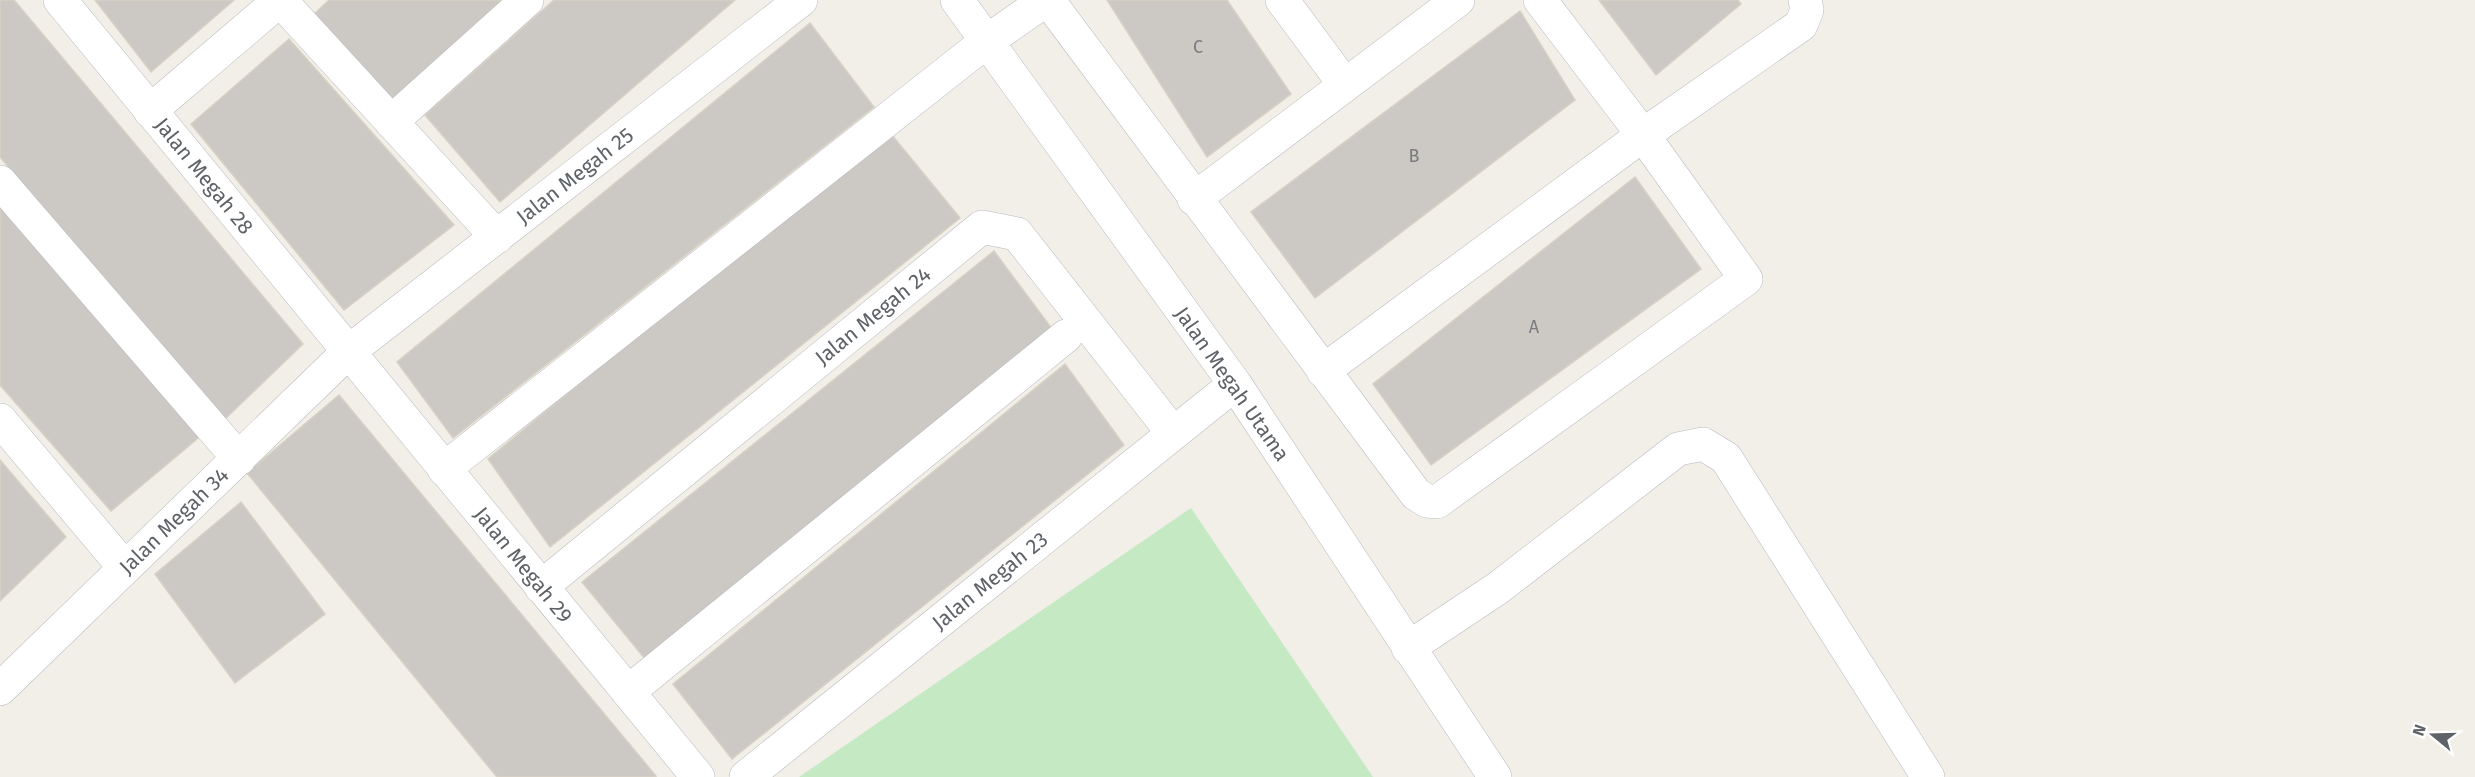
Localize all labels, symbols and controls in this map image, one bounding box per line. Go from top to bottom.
house number: C [1193,36,1203,58]
street label: Jalan Megah 28 [149,112,259,240]
street label: Jalan Megah 25 [511,122,639,230]
house number: B [1409,145,1420,167]
street label: Jalan Megah 24 [810,261,936,371]
street label: Jalan Megah Utama [1169,302,1295,466]
house number: A [1529,316,1540,338]
street label: Jalan Megah 34 [114,462,234,580]
street label: Jalan Megah 29 [468,502,578,628]
street label: Jalan Megah 23 [927,526,1053,636]
north arrow [2403,705,2463,765]
text: N [2409,722,2430,738]

